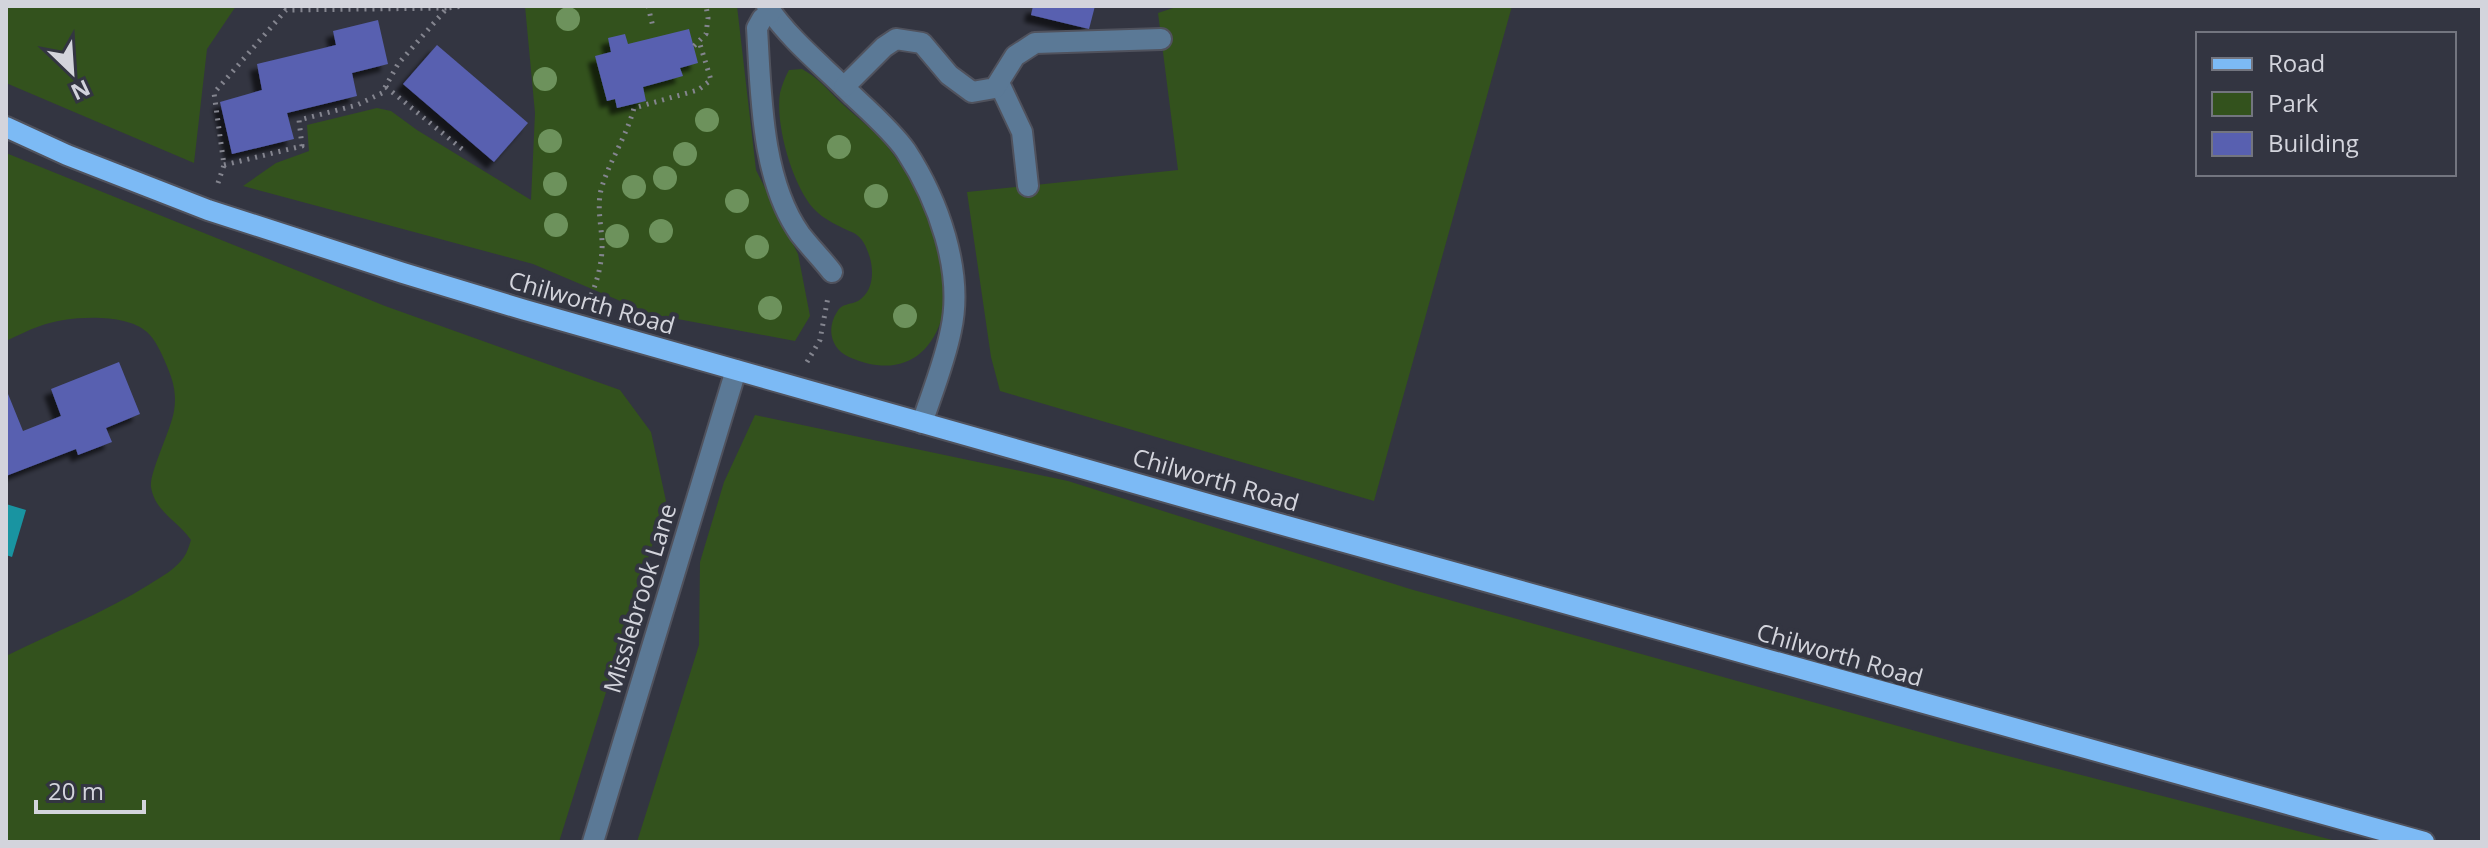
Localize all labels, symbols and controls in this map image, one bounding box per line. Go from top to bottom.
north arrow [32,32,112,112]
legend [2196,32,2456,176]
text: Road [2268,46,2325,79]
text: N [66,74,95,108]
text: Park [2268,86,2319,119]
text: Building [2268,126,2359,159]
street label: Chilworth Road [505,262,679,342]
street label: Chilworth Road [1129,439,1303,519]
street label: Misslebrook Lane [595,499,683,697]
street label: Chilworth Road [1753,614,1927,694]
scale bar [36,764,144,814]
text: 20 m [48,774,104,807]

